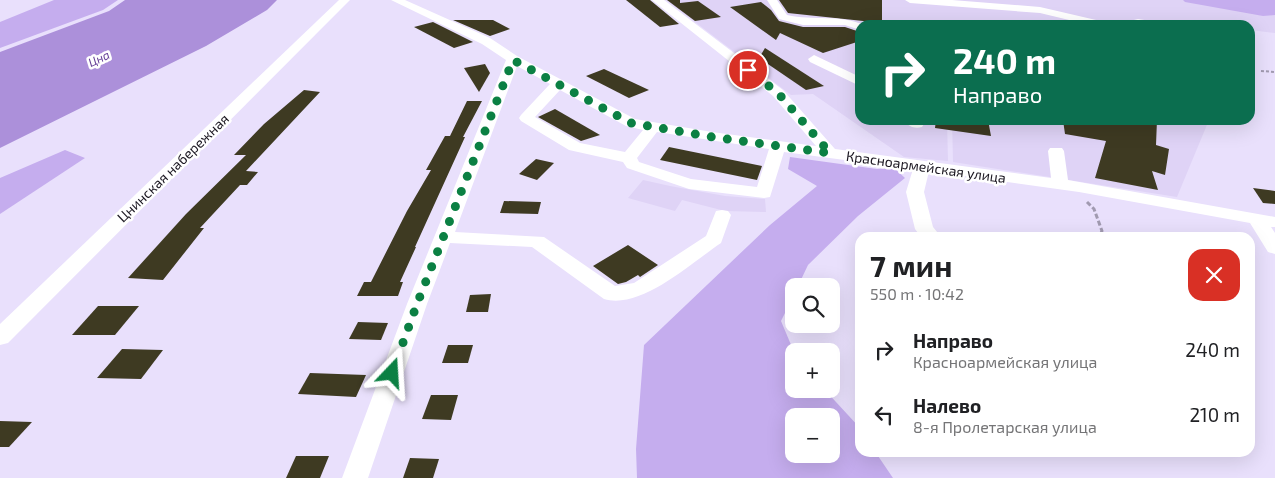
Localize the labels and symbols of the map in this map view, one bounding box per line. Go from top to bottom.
water label: Цна [86,47,112,69]
pin [727,49,769,91]
street label: Цнинская набережная [113,110,232,225]
street label: Красноармейская улица [845,147,1007,186]
position arrow [365,346,417,398]

